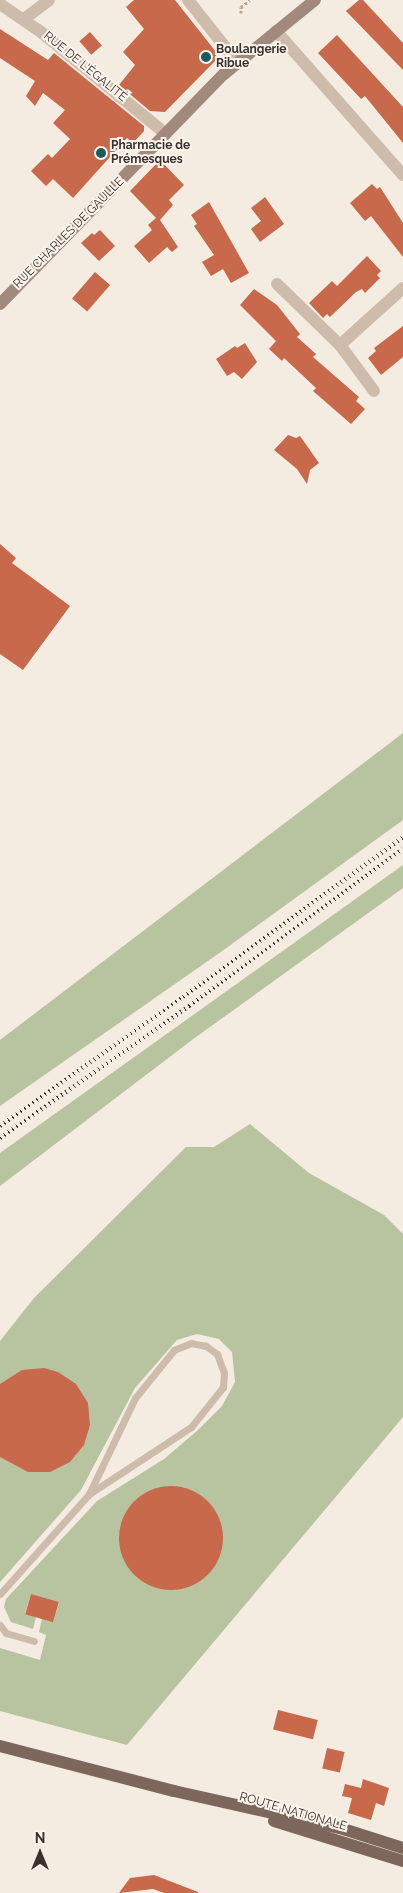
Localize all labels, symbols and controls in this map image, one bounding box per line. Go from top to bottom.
street label: RUE DE L'ÉGALITÉ [41,29,129,105]
place label: Boulangerie Ribue [216,43,286,71]
marker: Boulangerie Ribue [200,51,212,63]
place label: Pharmacie de Prémesques [111,139,190,167]
marker: Pharmacie de Prémesques [95,147,107,159]
street label: RUE CHARLES DE GAULLE [11,175,127,291]
street label: ROUTE NATIONALE [238,1790,348,1834]
north arrow [15,1828,65,1878]
text: N [35,1830,45,1846]

